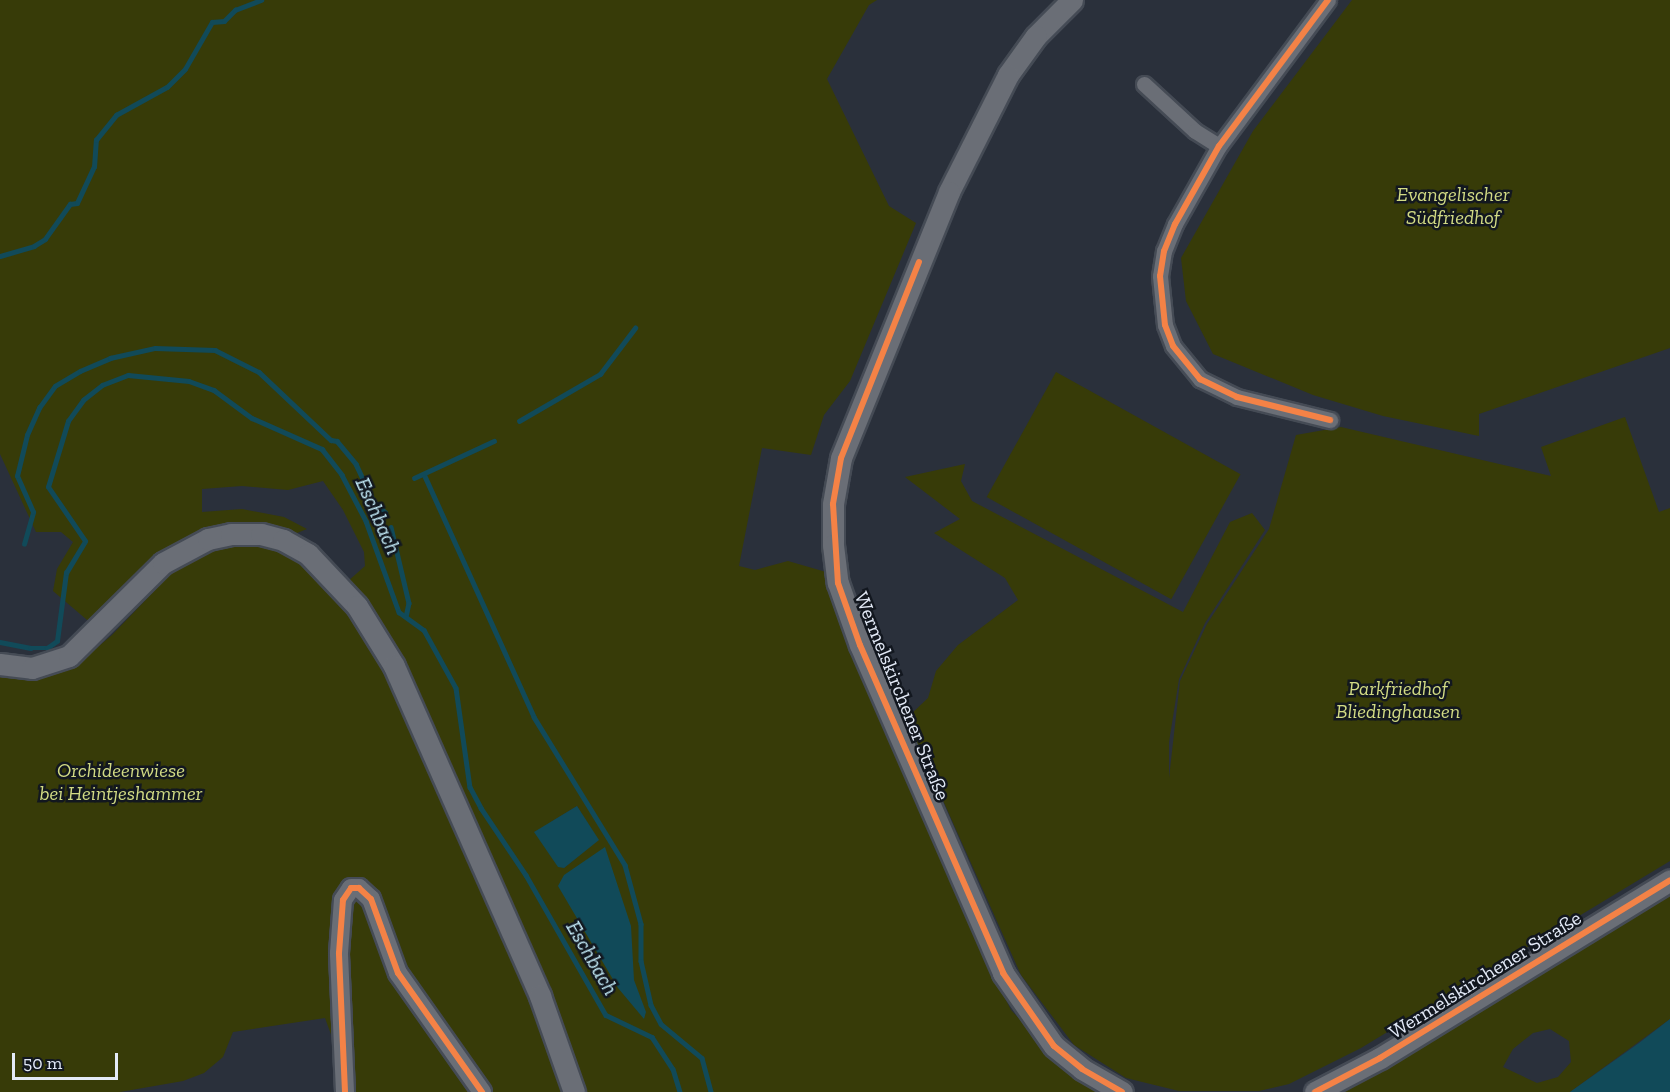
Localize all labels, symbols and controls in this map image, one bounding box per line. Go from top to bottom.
park label: Evangelischer Südfriedhof [1396,182,1510,229]
water label: Eschbach [350,474,406,558]
street label: Wermelskirchener Straße [849,588,955,804]
park label: Parkfriedhof Bliedinghausen [1336,676,1460,723]
park label: Orchideenwiese bei Heintjeshammer [40,758,202,805]
street label: Wermelskirchener Straße [1384,906,1586,1044]
water label: Eschbach [561,916,623,1000]
scale bar [15,1041,122,1079]
text: 50 m [23,1052,62,1074]

